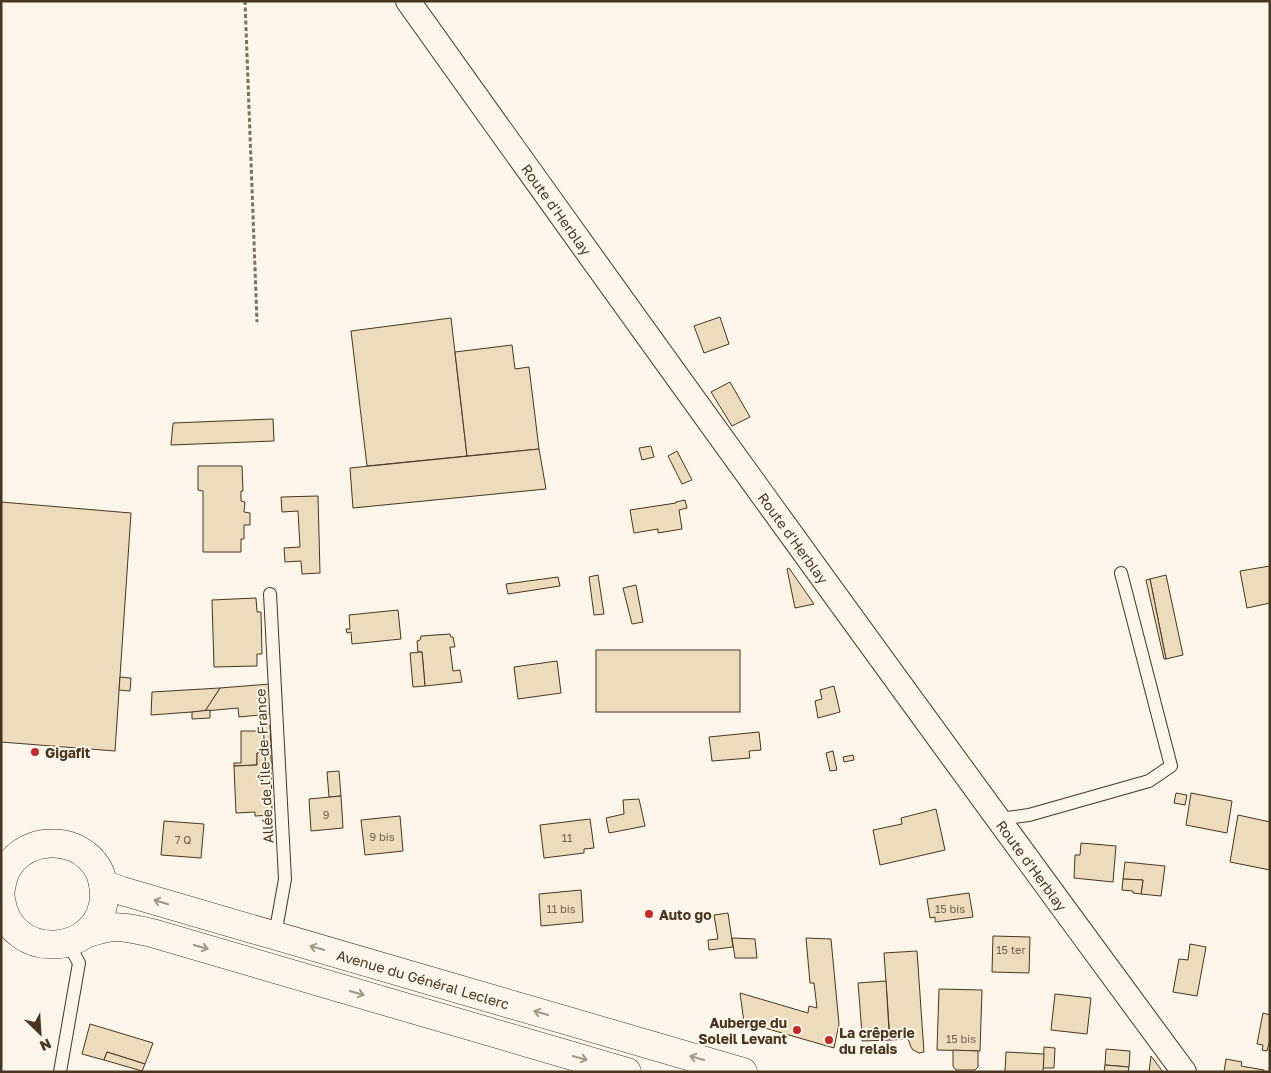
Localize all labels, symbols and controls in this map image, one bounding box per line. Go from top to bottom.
street label: Route d'Herblay [519,160,595,258]
street label: Route d'Herblay [755,489,832,587]
street label: Allée de l'Île-de-France [251,688,277,844]
place label: Gigafit [45,744,91,761]
marker: Gigafit [29,746,41,758]
house number: 9 [323,808,329,821]
street label: Route d'Herblay [993,817,1071,914]
house number: 9 bis [370,830,395,843]
house number: 11 [562,831,572,844]
house number: 7 Q [175,833,191,846]
one-way arrow [154,897,170,907]
house number: 11 bis [547,902,576,915]
house number: 15 bis [935,902,965,915]
place label: Auto go [659,906,712,923]
marker: Auto go [643,908,655,920]
one-way arrow [192,942,208,952]
one-way arrow [310,942,326,952]
house number: 15 ter [996,943,1026,956]
street label: Avenue du Général Leclerc [335,946,512,1012]
one-way arrow [348,988,364,998]
one-way arrow [533,1007,549,1017]
north arrow [15,1008,65,1058]
place label: Auberge du Soleil Levant [698,1014,787,1047]
marker: Auberge du Soleil Levant [791,1024,803,1036]
place label: La crêperie du relais [839,1024,915,1057]
house number: 15 bis [946,1032,976,1045]
marker: La crêperie du relais [823,1034,835,1046]
text: N [37,1035,54,1055]
one-way arrow [572,1053,588,1063]
one-way arrow [689,1053,705,1063]

